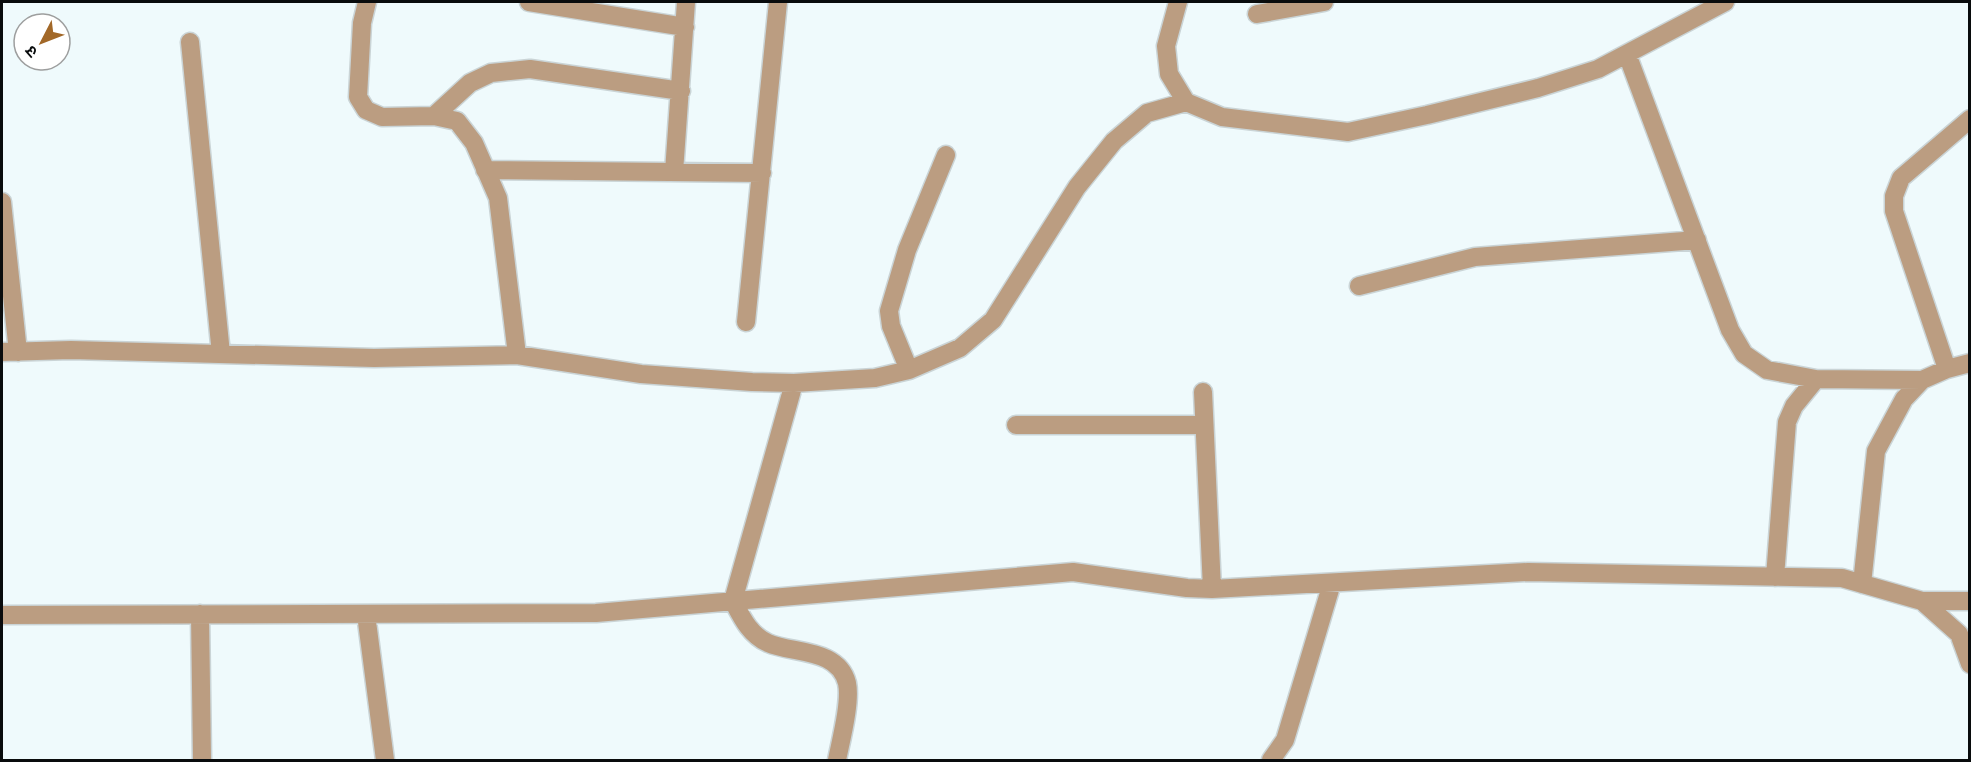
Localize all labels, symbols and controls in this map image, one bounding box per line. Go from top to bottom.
north arrow [12,12,72,72]
text: उ [20,41,41,62]

